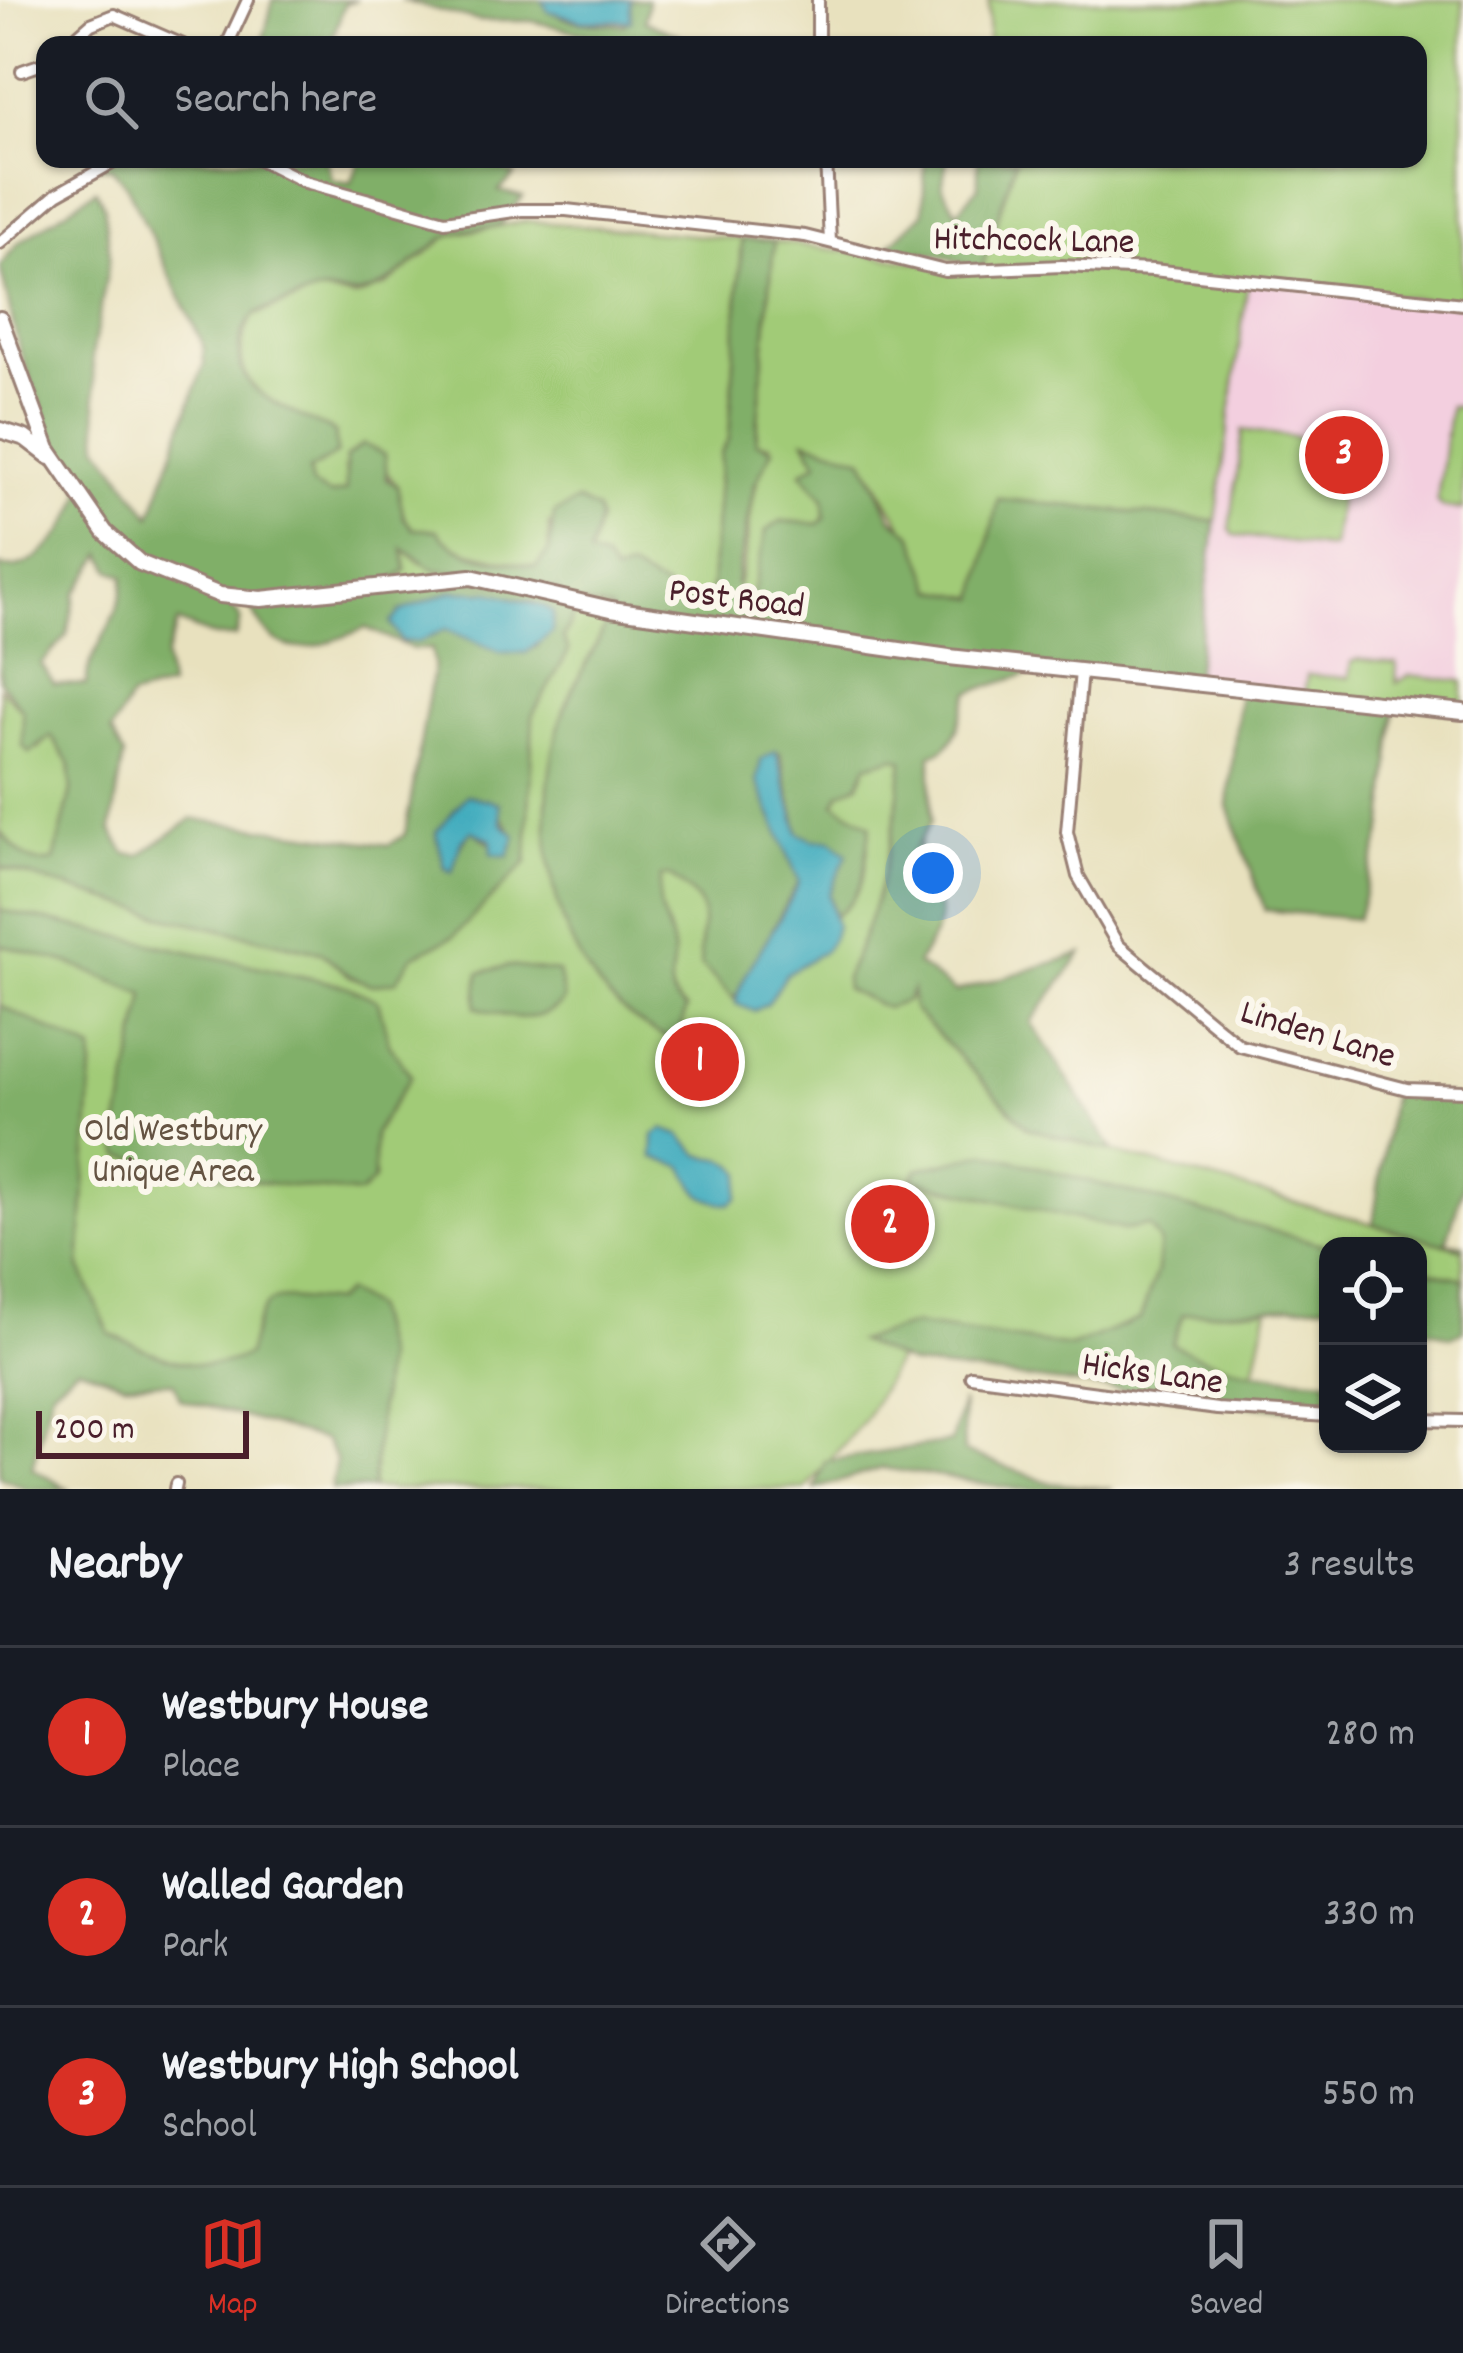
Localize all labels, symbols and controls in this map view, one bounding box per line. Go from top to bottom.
search box [36,36,1427,168]
icon: search [78,69,144,135]
text: Search here [174,70,377,134]
street label: Hitchcock Lane [933,215,1135,271]
pin: 3 [1305,410,1383,500]
street label: Post Road [665,567,807,635]
your location [903,843,963,903]
street label: Linden Lane [1233,989,1401,1085]
pin: 1 [661,1017,739,1107]
park label: Old Westbury Unique Area [84,1107,264,1200]
pin: 2 [851,1179,929,1269]
map controls [1319,1237,1427,1453]
button: locate [1319,1237,1427,1345]
street label: Hicks Lane [1078,1340,1226,1412]
button: layers [1319,1345,1427,1453]
scale bar [36,1405,249,1458]
text: 200 m [54,1408,135,1455]
text: Nearby [48,1531,181,1603]
text: 3 results [1284,1540,1415,1595]
text: Westbury House [162,1677,429,1741]
text: 1 [83,1709,91,1764]
text: 280 m [1325,1709,1415,1764]
text: Place [162,1741,240,1796]
text: Walled Garden [162,1857,404,1921]
text: 2 [78,1889,96,1944]
text: 330 m [1323,1889,1415,1944]
text: Park [162,1921,228,1976]
text: Westbury High School [162,2037,519,2101]
text: 3 [78,2069,96,2124]
text: 550 m [1322,2069,1415,2124]
text: School [162,2101,257,2156]
tab: Map [200,2211,266,2330]
tab: Directions [665,2211,790,2330]
tab: Saved [1190,2211,1263,2330]

